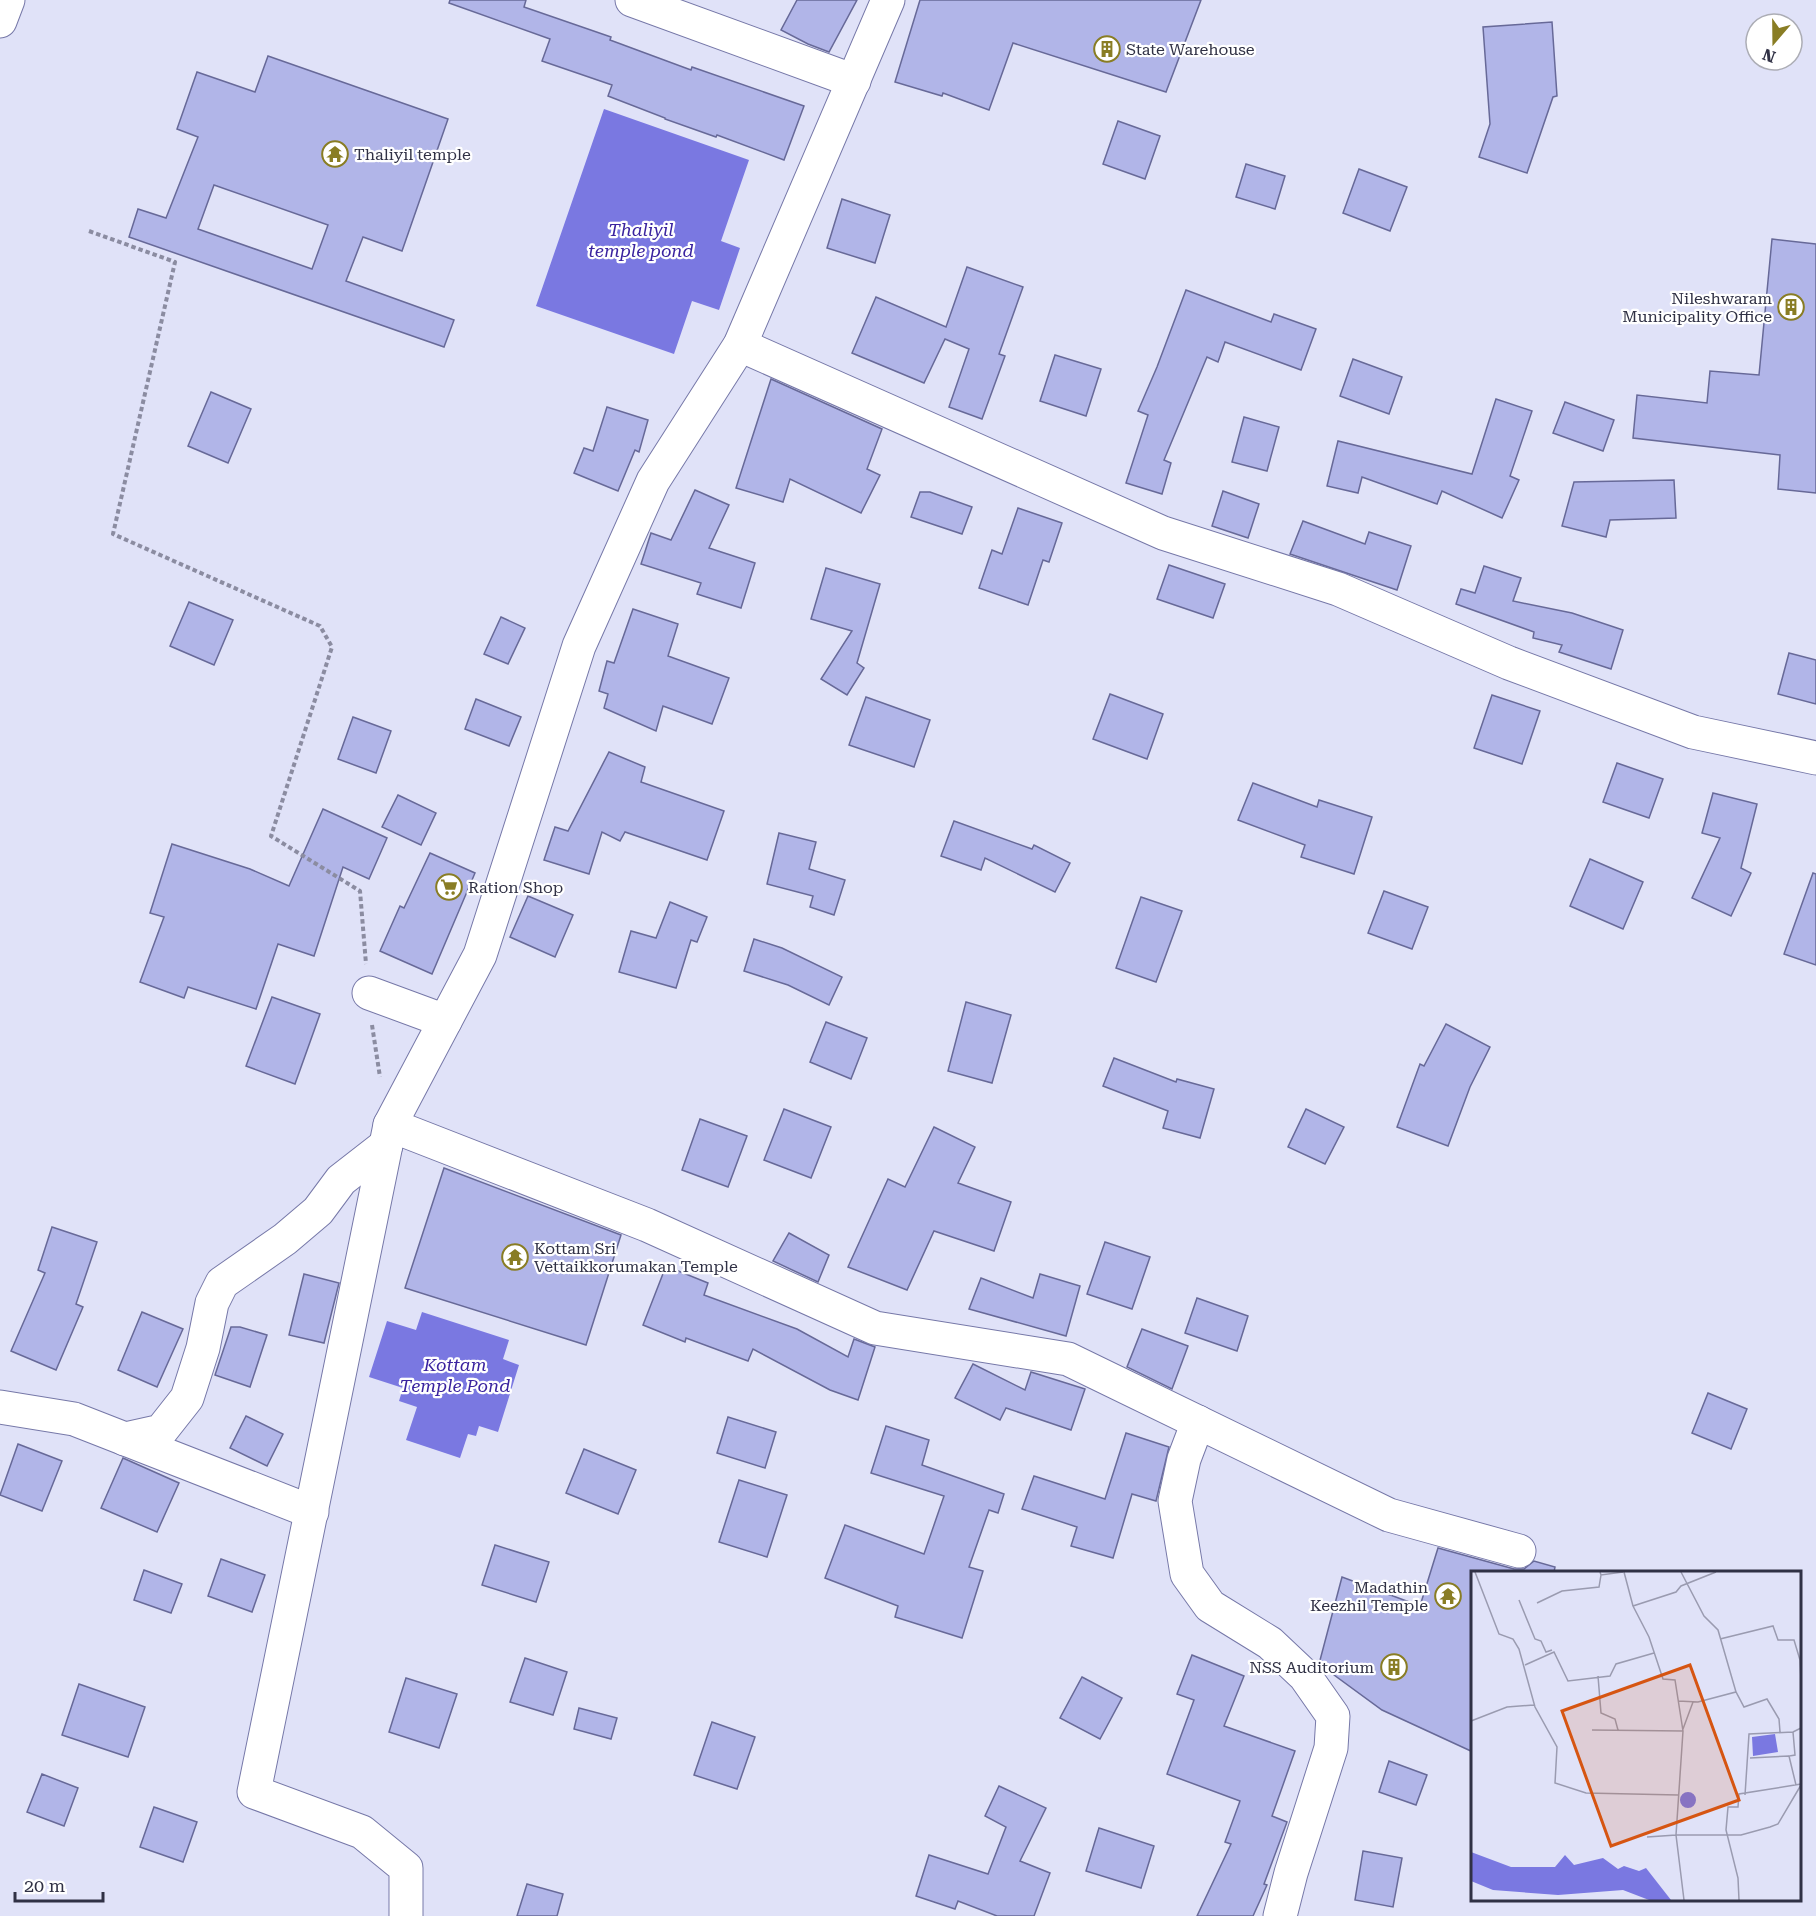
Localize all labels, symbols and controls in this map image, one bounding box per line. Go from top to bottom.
north arrow [1744,12,1804,72]
building icon: State Warehouse [1092,34,1122,64]
place label: State Warehouse [1126,40,1255,59]
text: N [1760,45,1778,67]
temple icon: Thaliyil temple [320,139,350,169]
place label: Thaliyil temple [354,145,471,164]
water label: Thaliyil temple pond [588,219,694,261]
place label: Nileshwaram Municipality Office [1622,289,1772,326]
building icon: Nileshwaram Municipality Office [1776,292,1806,322]
supermarket icon: Ration Shop [434,872,464,902]
place label: Ration Shop [468,878,563,897]
place label: Kottam Sri Vettaikkorumakan Temple [534,1239,738,1276]
temple icon: Kottam Sri Vettaikkorumakan Temple [500,1242,530,1272]
water label: Kottam Temple Pond [400,1354,510,1396]
inset map [1471,1571,1801,1901]
place label: Madathin Keezhil Temple [1310,1578,1428,1615]
temple icon: Madathin Keezhil Temple [1433,1581,1463,1611]
building icon: NSS Auditorium [1379,1652,1409,1682]
place label: NSS Auditorium [1249,1658,1374,1677]
scale bar [15,1865,104,1903]
text: 20 m [24,1875,65,1896]

